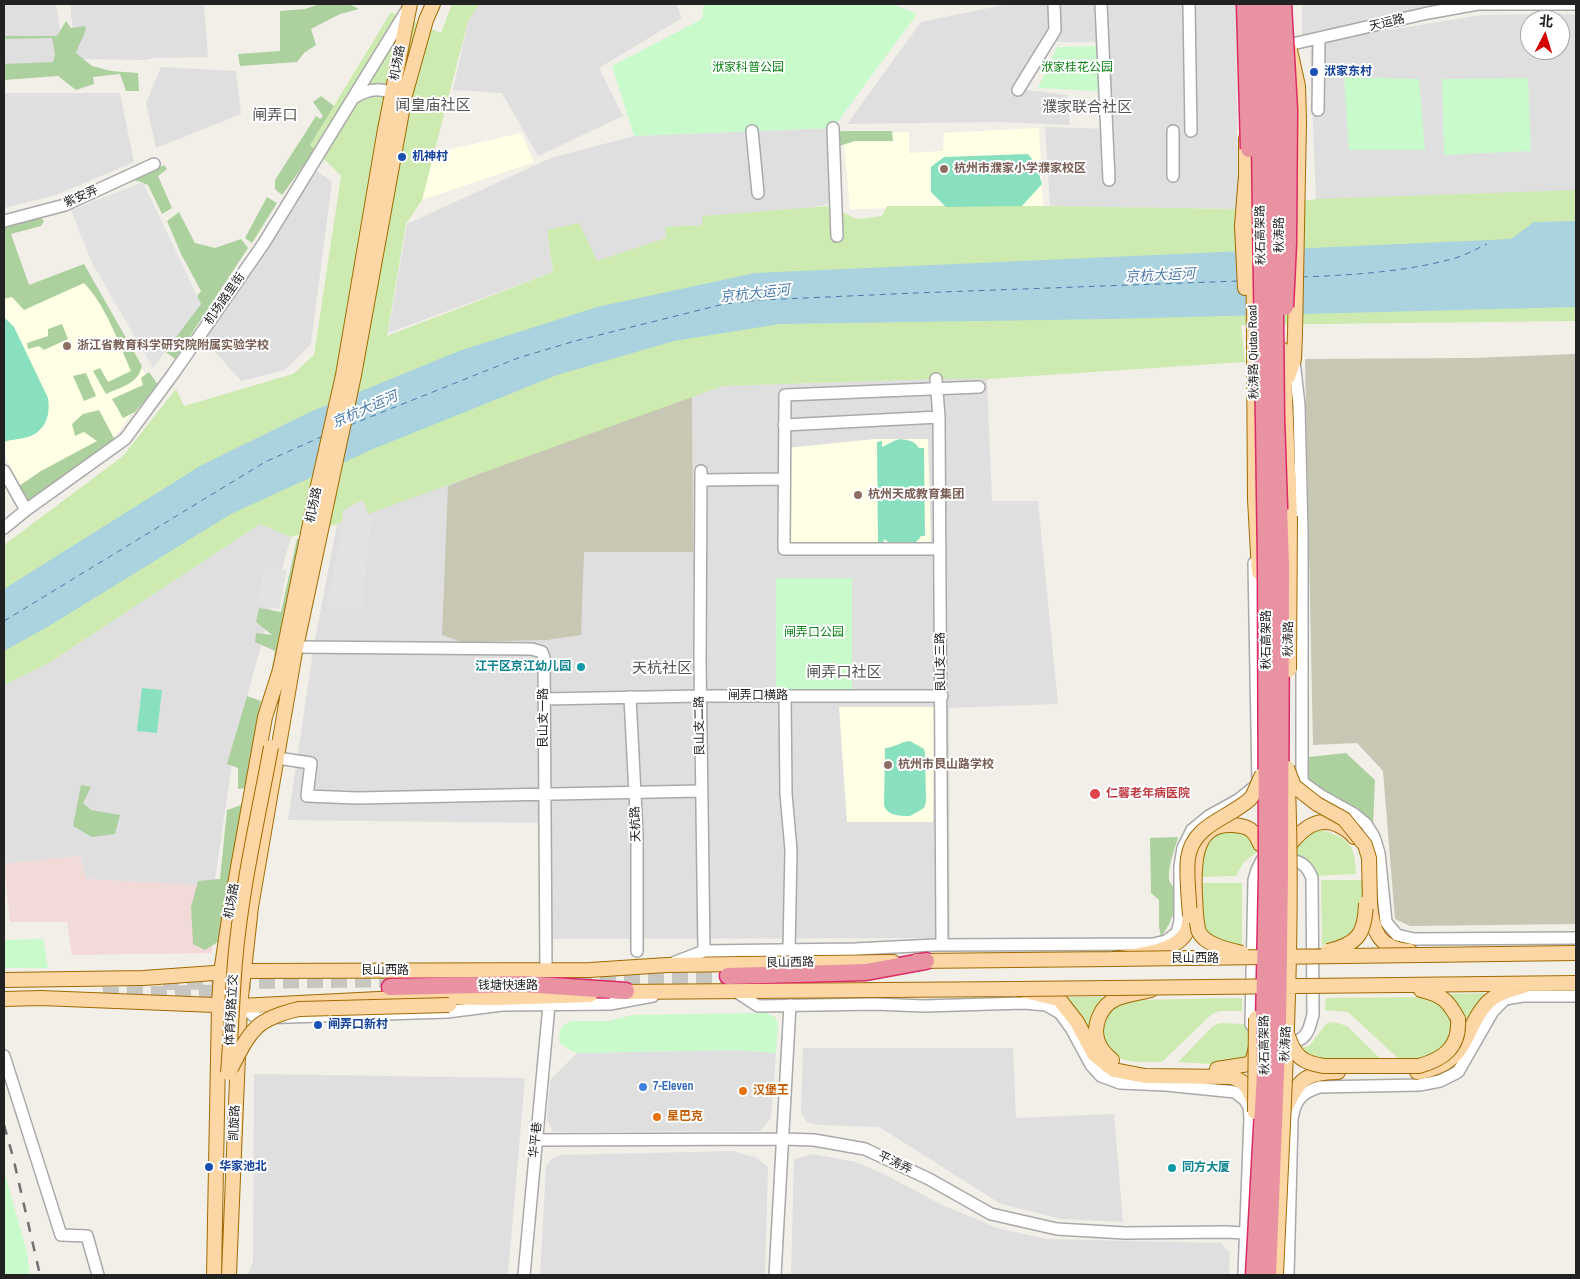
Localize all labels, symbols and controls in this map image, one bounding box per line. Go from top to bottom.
north arrow [1520,10,1570,60]
text: 北 [1538,11,1554,31]
street label: 天运路 [1368,12,1406,34]
street label: 机场路 [387,44,409,82]
park label: 洑家科普公园 [712,61,784,75]
park label: 洑家桂花公园 [1041,61,1113,75]
place label: 洑家东村 [1324,65,1372,79]
marker: 洑家东村 [1308,66,1320,78]
district label: 闻皇庙社区 [396,97,470,115]
district label: 濮家联合社区 [1042,99,1132,117]
district label: 闸弄口 [253,107,297,125]
place label: 机神村 [412,150,448,164]
marker: 机神村 [396,151,408,163]
place label: 杭州市濮家小学濮家校区 [954,162,1086,176]
marker: 杭州市濮家小学濮家校区 [938,163,950,175]
street label: 紫安弄 [62,183,100,211]
street label: 秋石高架路 [1253,205,1269,265]
street label: 秋涛路 [1273,217,1287,253]
water label: 京杭大运河 [1125,266,1195,286]
street label: 机场路里街 [202,270,248,328]
water label: 京杭大运河 [719,282,791,306]
street label: 秋涛路 Qiutao Road [1246,305,1262,399]
place label: 浙江省教育科学研究院附属实验学校 [77,339,269,353]
marker: 浙江省教育科学研究院附属实验学校 [61,340,73,352]
water label: 京杭大运河 [330,388,400,432]
street label: 机场路 [303,486,325,524]
place label: 杭州天成教育集团 [868,488,964,502]
marker: 杭州天成教育集团 [852,489,864,501]
street label: 秋石高架路 [1260,610,1274,670]
street label: 秋涛路 [1281,621,1297,657]
park label: 闸弄口公园 [784,626,844,640]
street label: 艮山支三路 [933,632,949,692]
place label: 江干区京江幼儿园 [475,660,571,674]
district label: 天杭社区 [632,660,692,678]
marker: 江干区京江幼儿园 [575,661,587,673]
district label: 闸弄口社区 [807,664,881,682]
street label: 艮山支一路 [537,688,551,748]
street label: 闸弄口横路 [728,689,788,703]
street label: 艮山支二路 [692,696,708,756]
place label: 杭州市艮山路学校 [898,758,994,772]
marker: 杭州市艮山路学校 [882,759,894,771]
marker: 仁馨老年病医院 [1088,787,1102,801]
place label: 仁馨老年病医院 [1106,787,1190,801]
street label: 天杭路 [628,806,644,842]
street label: 机场路 [222,882,242,920]
street label: 艮山西路 [1171,952,1219,966]
street label: 艮山西路 [766,955,814,971]
street label: 艮山西路 [361,964,409,978]
street label: 体育场路立交 [223,974,241,1046]
street label: 钱塘快速路 [478,979,538,993]
street label: 秋石高架路 [1257,1015,1273,1075]
place label: 闸弄口新村 [328,1018,388,1032]
marker: 闸弄口新村 [312,1019,324,1031]
street label: 秋涛路 [1278,1026,1294,1062]
place label: 7-Eleven [653,1080,693,1094]
marker: 7-Eleven [637,1081,649,1093]
place label: 汉堡王 [753,1084,789,1098]
marker: 汉堡王 [737,1085,749,1097]
street label: 凯旋路 [227,1105,243,1141]
place label: 星巴克 [667,1110,703,1124]
marker: 星巴克 [651,1111,663,1123]
street label: 华平巷 [527,1121,545,1159]
street label: 平涛弄 [876,1149,914,1177]
place label: 华家池北 [219,1160,267,1174]
marker: 华家池北 [203,1161,215,1173]
place label: 同方大厦 [1182,1161,1230,1175]
marker: 同方大厦 [1166,1162,1178,1174]

